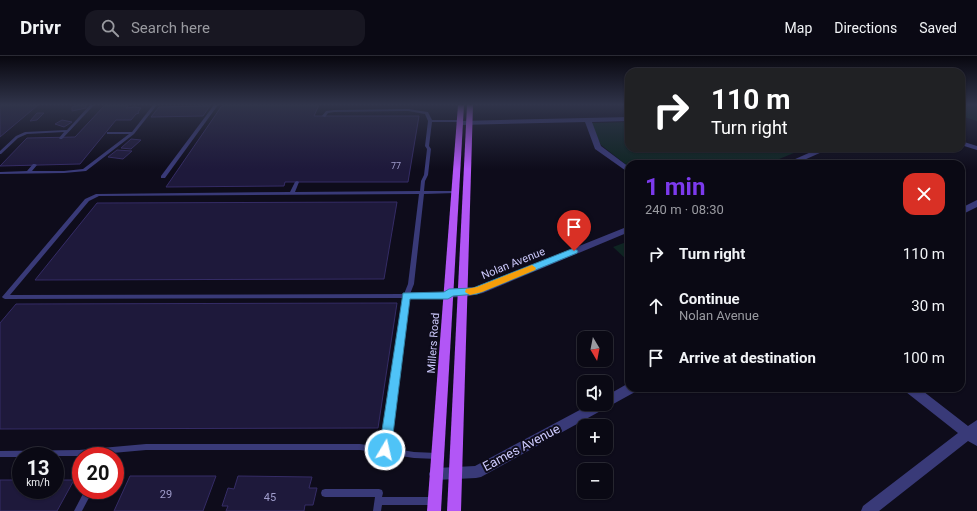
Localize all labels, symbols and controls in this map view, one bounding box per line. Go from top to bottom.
search box [85,10,365,46]
text: Drivr [20,16,61,39]
icon: search [99,17,121,39]
text: Search here [131,19,210,37]
text: Map [785,20,812,36]
text: Directions [834,20,897,36]
text: Saved [919,20,957,36]
text: 110 m [711,83,790,116]
icon: right [645,84,697,136]
text: Turn right [711,117,788,138]
house number: 77 [391,161,401,171]
text: 1 min [645,173,705,201]
button: close [903,173,945,215]
text: 240 m · 08:30 [645,202,724,217]
pin [557,210,591,251]
icon: arrive [563,216,585,238]
icon: right [645,243,667,265]
street label: Nolan Avenue [479,245,547,282]
text: Turn right [679,245,745,263]
text: 110 m [903,245,945,263]
text: Continue [679,290,740,308]
icon: ahead [645,295,667,317]
text: 30 m [911,297,945,315]
text: Nolan Avenue [679,308,759,323]
street label: Millers Road [425,312,442,374]
north arrow [577,331,613,367]
map controls [577,331,613,499]
icon: arrive [645,347,667,369]
text: Arrive at destination [679,349,816,367]
text: 100 m [903,349,945,367]
button: sound [577,375,613,411]
button: + [577,419,613,455]
street label: Eames Avenue [480,421,562,474]
position arrow [364,429,406,471]
speed limit sign: 20 [72,447,124,499]
text: 13 [27,456,49,480]
button: − [577,463,613,499]
text: km/h [26,477,50,488]
house number: 29 [160,488,172,501]
house number: 45 [264,491,276,504]

